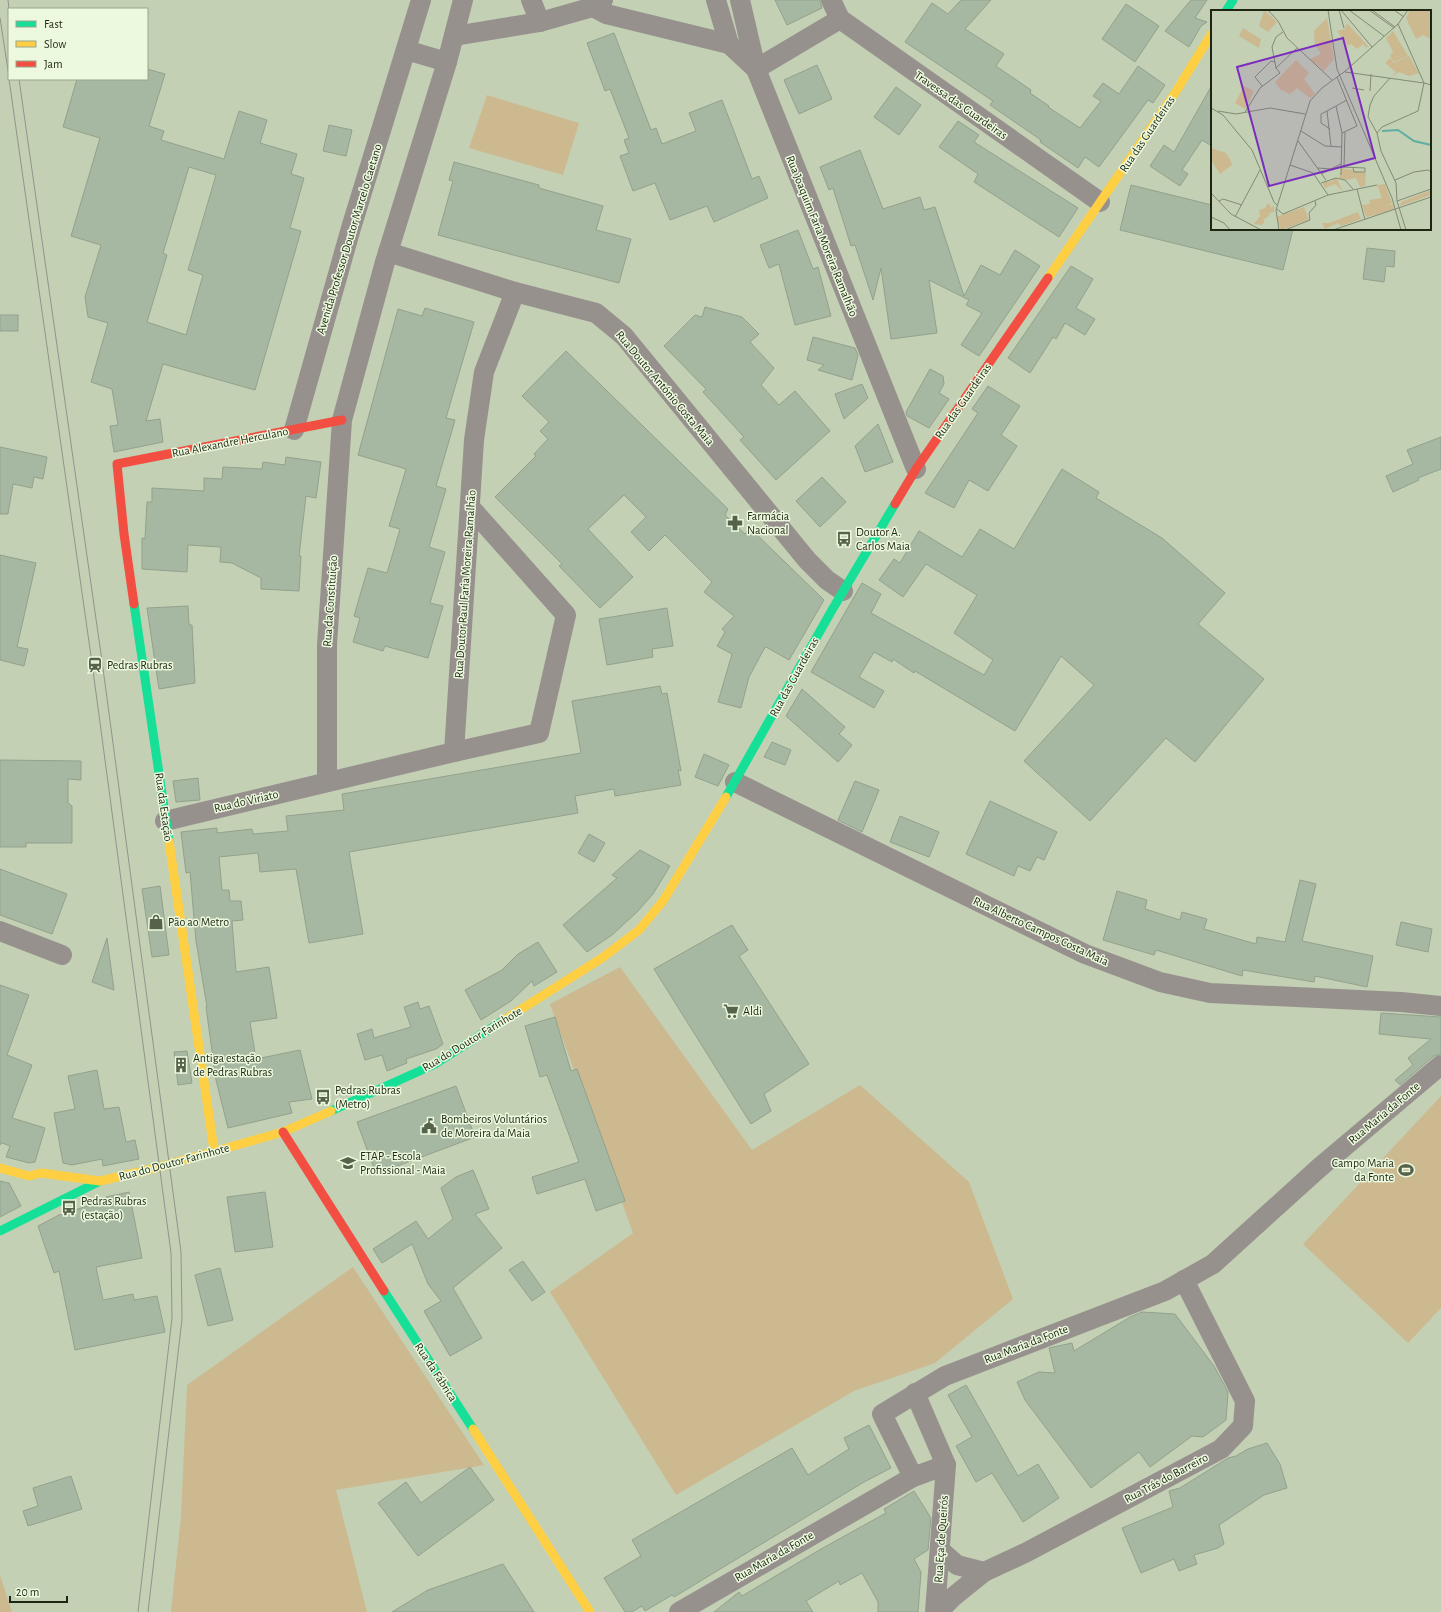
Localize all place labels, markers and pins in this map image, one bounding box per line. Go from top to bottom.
place label: Farmácia Nacional [747,510,790,536]
pharmacy icon: Farmácia Nacional [726,514,744,532]
place label: Doutor A. Carlos Maia [856,526,911,552]
bus stop icon: Doutor A. Carlos Maia [835,530,853,548]
station icon: Pedras Rubras [86,656,104,674]
place label: Pedras Rubras [107,659,173,671]
shop icon: Pão ao Metro [147,913,165,931]
place label: Pão ao Metro [168,916,229,928]
supermarket icon: Aldi [722,1002,740,1020]
place label: Aldi [743,1005,762,1017]
place label: Antiga estação de Pedras Rubras [193,1052,272,1078]
building icon: Antiga estação de Pedras Rubras [172,1056,190,1074]
place label: Pedras Rubras (Metro) [335,1084,401,1110]
bus stop icon: Pedras Rubras (Metro) [314,1088,332,1106]
place label: Bombeiros Voluntários de Moreira da Maia [441,1113,547,1139]
public building icon: Bombeiros Voluntários de Moreira da Maia [420,1117,438,1135]
place label: ETAP - Escola Profissional - Maia [360,1150,446,1176]
school or university icon: ETAP - Escola Profissional - Maia [339,1154,357,1172]
place label: Campo Maria da Fonte [1332,1157,1394,1183]
sports icon: Campo Maria da Fonte [1397,1161,1415,1179]
place label: Pedras Rubras (estação) [81,1195,147,1221]
bus stop icon: Pedras Rubras (estação) [60,1199,78,1217]

